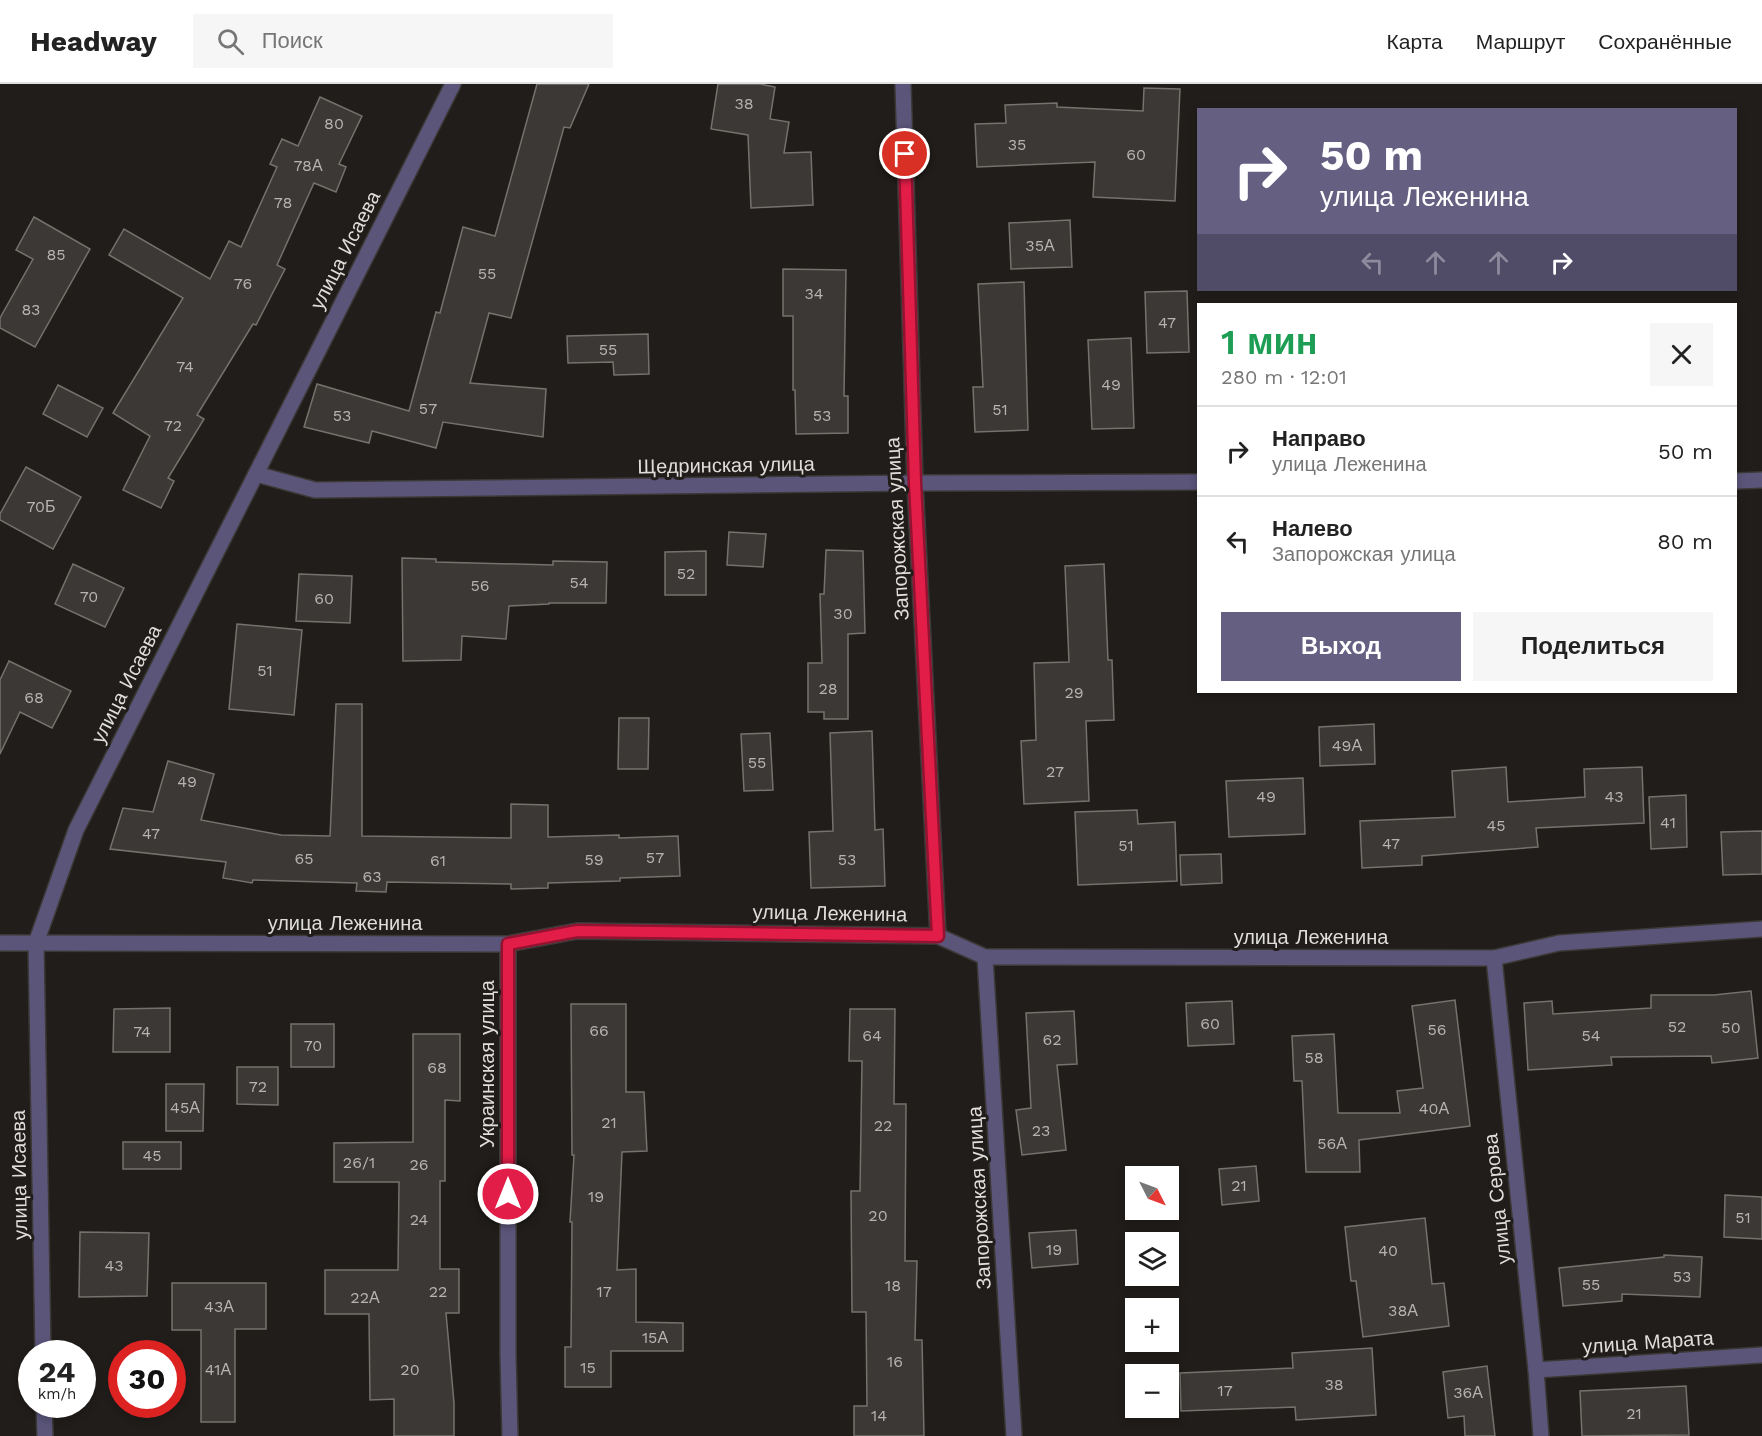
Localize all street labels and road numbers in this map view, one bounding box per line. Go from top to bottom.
street label: улица Исаева [305,186,386,313]
street label: Запорожская улица [880,436,914,621]
street label: Щедринская улица [637,451,816,479]
street label: улица Исаева [86,620,167,747]
street label: улица Леженина [752,900,908,926]
street label: улица Леженина [268,911,423,935]
street label: улица Леженина [1234,925,1389,949]
street label: Украинская улица [475,979,499,1148]
street label: Запорожская улица [962,1105,996,1290]
street label: улица Исаева [6,1109,32,1240]
street label: улица Серова [1478,1132,1516,1265]
street label: улица Марата [1581,1325,1715,1359]

